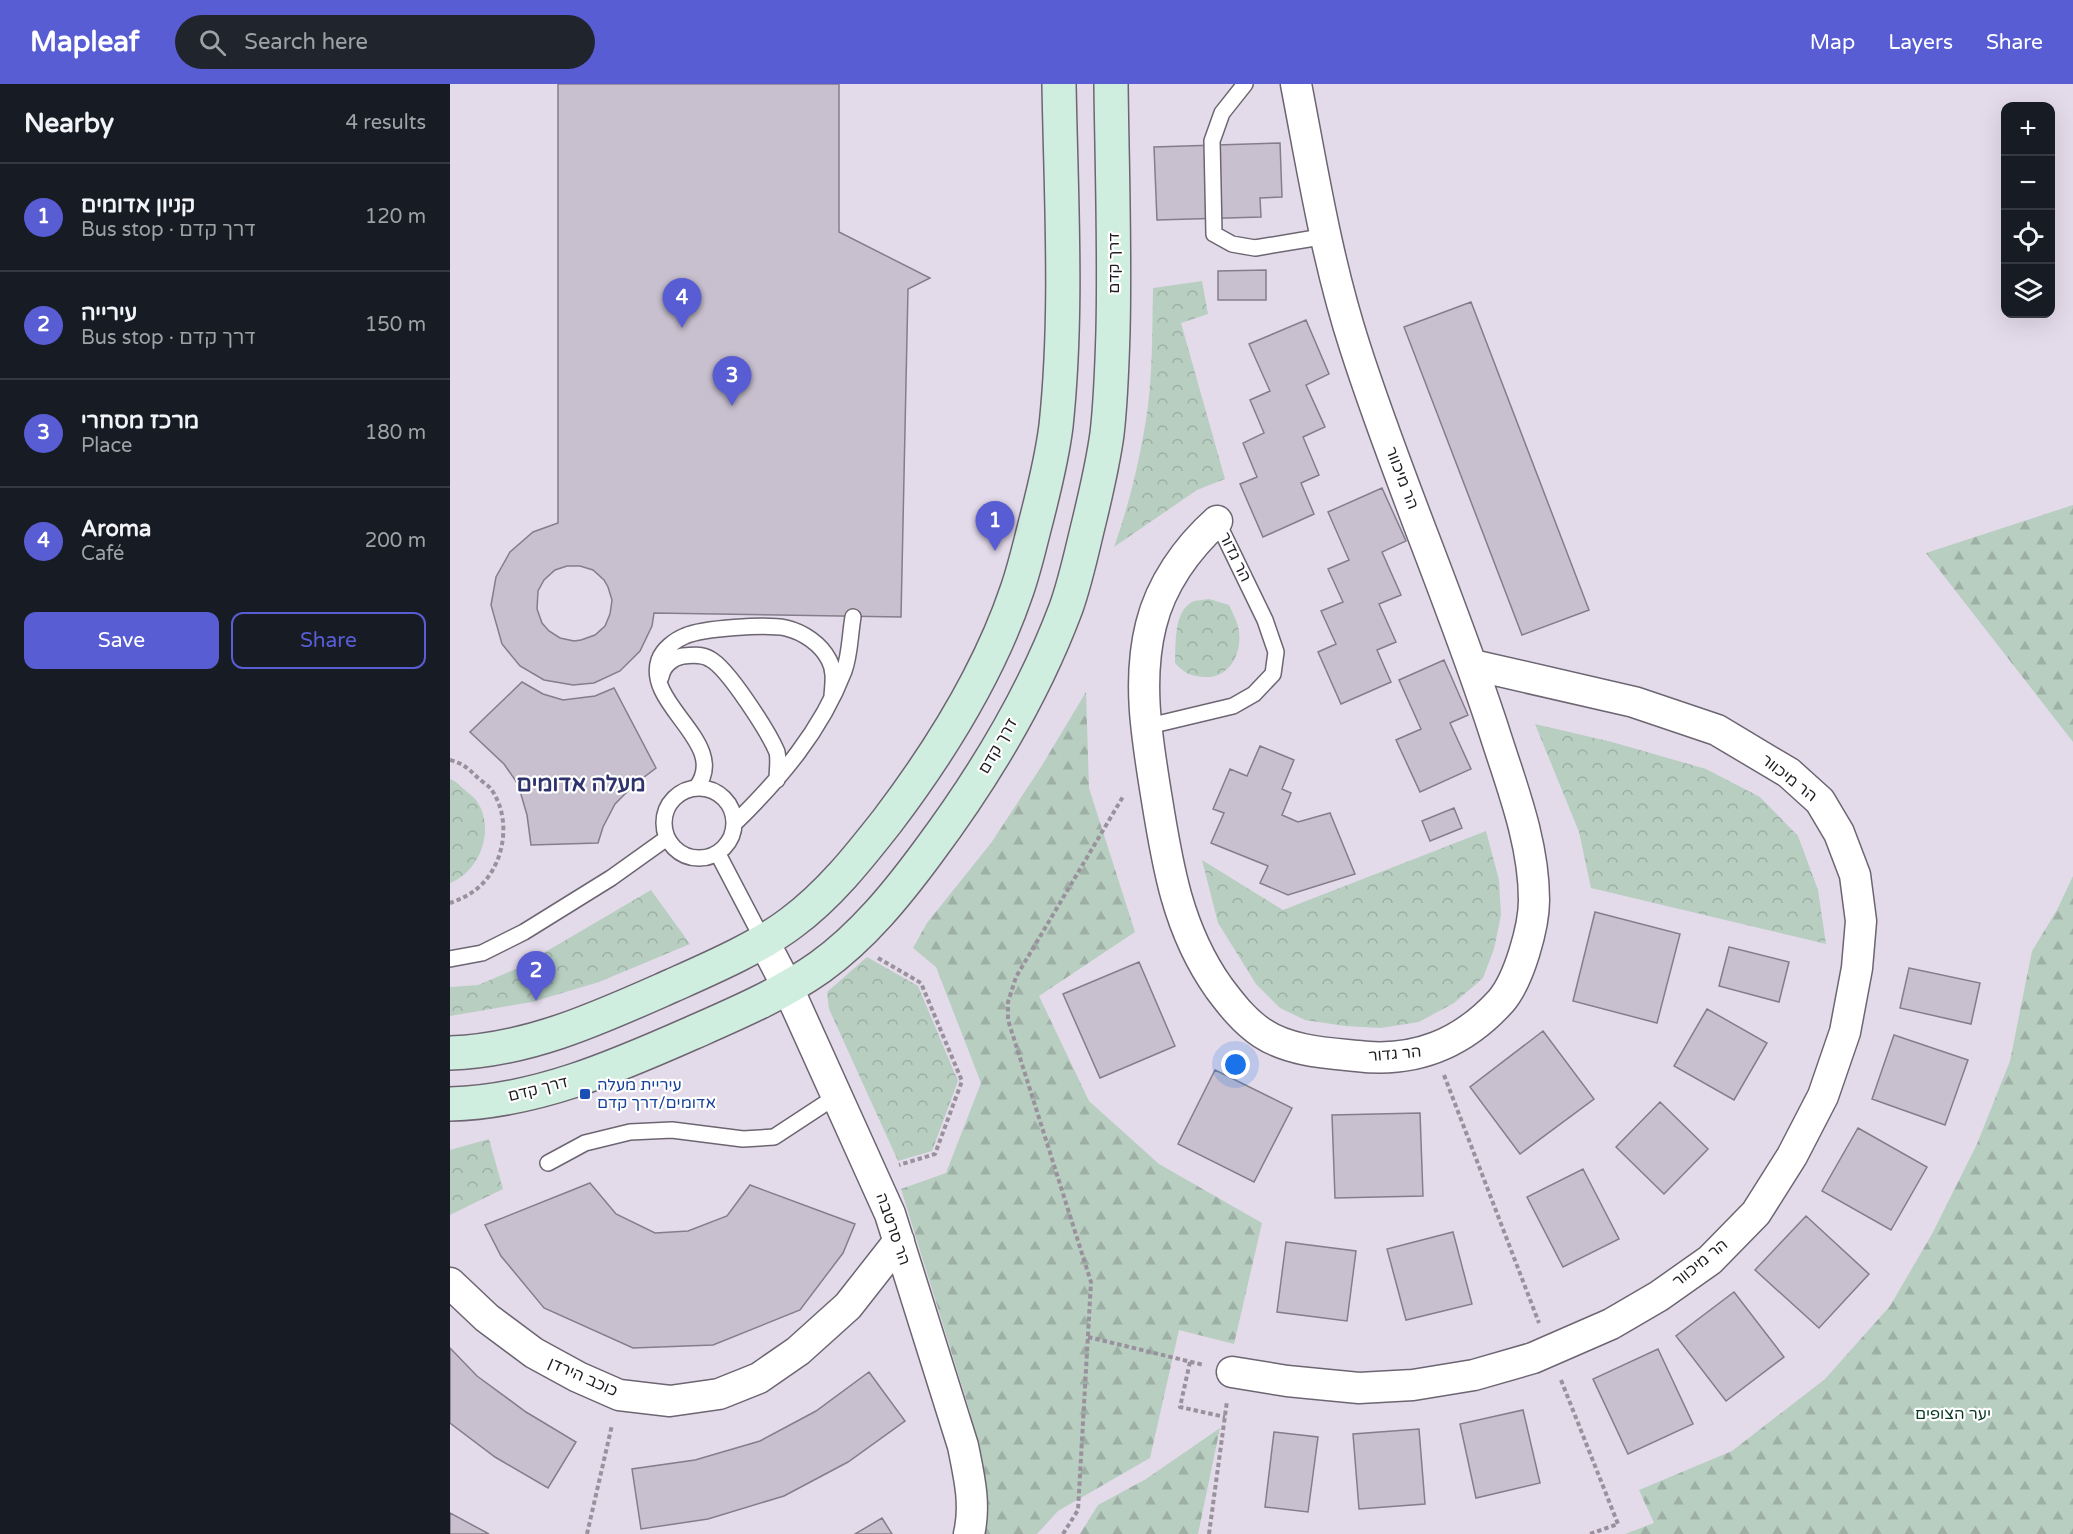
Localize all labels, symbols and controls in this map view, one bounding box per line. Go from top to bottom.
search box [175,15,595,69]
text: Mapleaf [30,25,139,59]
icon: search [196,26,229,59]
text: Search here [244,29,368,55]
text: Map [1810,30,1855,55]
text: Layers [1888,30,1953,55]
text: Share [1986,30,2043,55]
map controls [2001,102,2055,318]
button: + [2001,102,2055,156]
text: Nearby [24,108,114,139]
text: 4 results [346,111,426,135]
button: − [2001,156,2055,210]
text: קניון אדומים [81,192,195,218]
text: 1 [37,205,50,229]
text: 120 m [365,205,426,229]
button: locate [2001,210,2055,264]
text: Bus stop · דרך קדם [81,218,256,242]
street label: דרך קדם [1104,232,1124,294]
button: layers [2001,264,2055,318]
pin: 4 [662,278,702,328]
text: עירייה [81,300,137,326]
text: 2 [37,313,50,337]
text: 150 m [365,313,426,337]
text: Bus stop · דרך קדם [81,326,256,350]
pin: 3 [712,356,752,406]
text: מרכז מסחרי [81,408,199,434]
text: 3 [37,421,50,445]
text: 180 m [365,421,426,445]
text: Place [81,434,132,458]
street label: הר מיכוור [1381,444,1423,512]
pin: 1 [976,502,1014,551]
text: Aroma [81,516,151,542]
text: 4 [37,529,50,553]
text: 200 m [365,529,426,553]
street label: הר גדור [1214,529,1256,585]
text: Café [81,542,124,566]
button: Save [24,612,219,669]
button: Share [231,612,426,669]
street label: דרך קדם [974,714,1022,778]
street label: הר מיכוור [1757,750,1821,806]
district label: מעלה אדומים [517,771,645,797]
pin: 2 [516,952,556,1001]
street label: הר גדור [1368,1042,1422,1066]
your location [1221,1050,1250,1079]
street label: דרך קדם [506,1072,570,1106]
place label: עיריית מעלה אדומים/דרך קדם [597,1075,716,1113]
marker: עיריית מעלה אדומים/דרך קדם [578,1087,592,1101]
street label: הר סרטבה [871,1190,915,1268]
street label: הר מיכוור [1668,1235,1732,1291]
street label: כוכב הירדן [545,1353,621,1401]
park label: יער הצופים [1915,1404,1991,1424]

